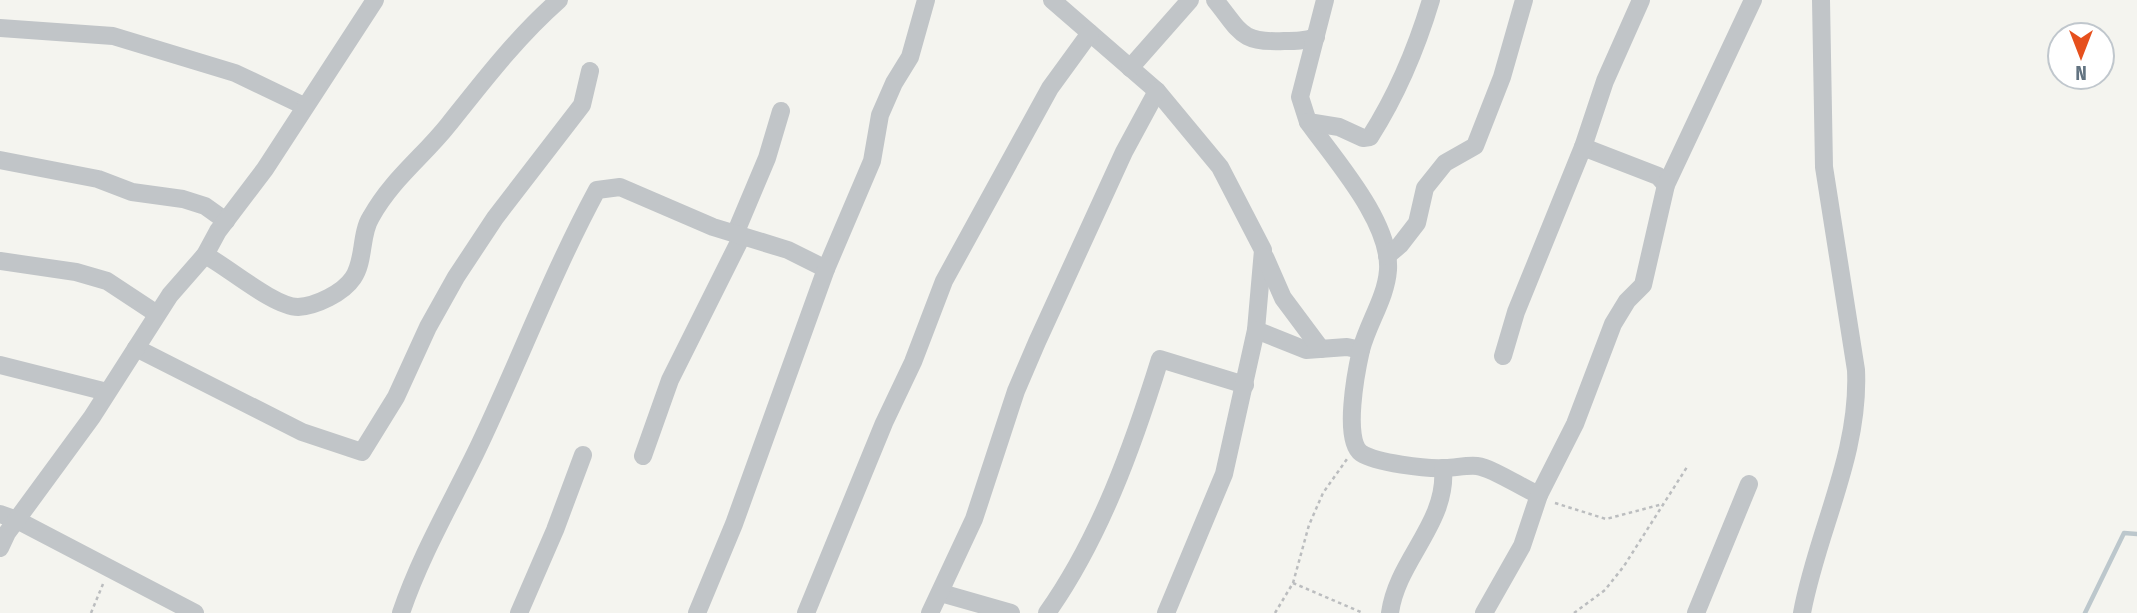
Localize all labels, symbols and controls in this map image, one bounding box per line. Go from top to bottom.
north arrow [2046,21,2116,91]
text: N [2075,61,2087,84]

